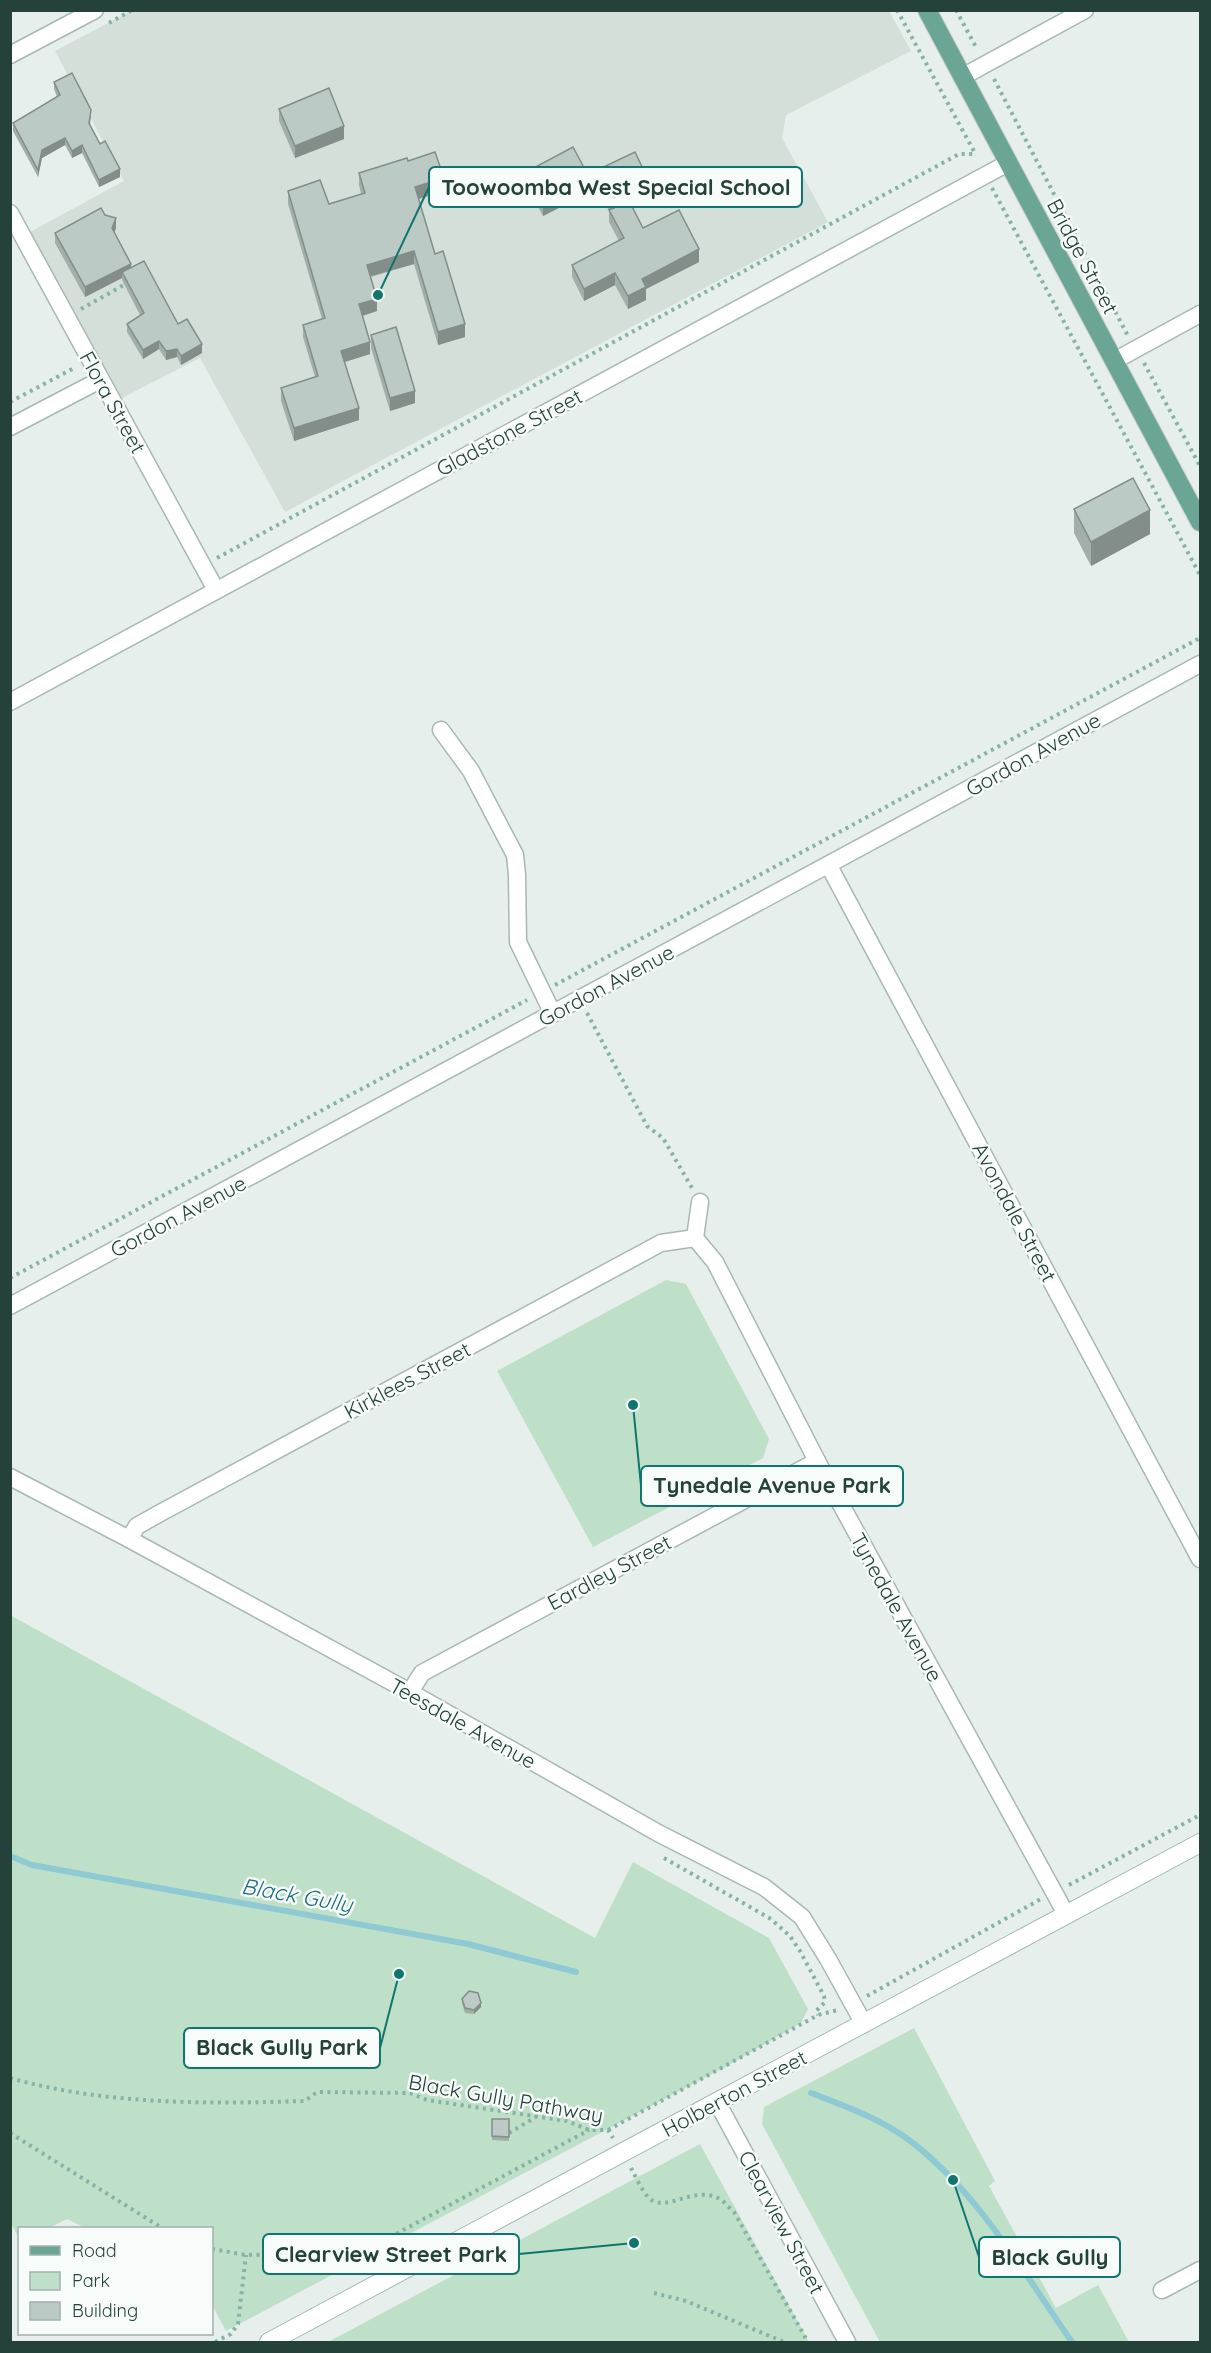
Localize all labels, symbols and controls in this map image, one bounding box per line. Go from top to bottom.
callout: Toowoomba West Special School [429,167,802,207]
text: Toowoomba West Special School [441,173,791,201]
street label: Bridge Street [1042,194,1124,318]
street label: Flora Street [74,346,152,458]
street label: Gladstone Street [432,383,586,481]
street label: Gordon Avenue [961,706,1105,802]
street label: Gordon Avenue [534,938,678,1032]
street label: Avondale Street [967,1138,1063,1286]
street label: Gordon Avenue [106,1169,250,1263]
street label: Kirklees Street [339,1336,475,1424]
callout: Tynedale Avenue Park [641,1466,903,1506]
text: Tynedale Avenue Park [653,1471,891,1499]
street label: Eardley Street [543,1528,675,1616]
street label: Tynedale Avenue [845,1528,949,1686]
street label: Teesdale Avenue [385,1672,541,1774]
water label: Black Gully [239,1871,356,1919]
callout: Black Gully Park [184,2028,380,2068]
text: Black Gully Park [196,2033,368,2061]
street label: Holberton Street [657,2044,811,2142]
street label: Black Gully Pathway [407,2068,605,2128]
street label: Clearview Street [733,2146,831,2298]
legend [18,2227,213,2335]
callout: Clearview Street Park [263,2234,519,2274]
callout: Black Gully [979,2237,1120,2277]
text: Road [72,2239,117,2262]
text: Clearview Street Park [275,2240,507,2268]
text: Black Gully [992,2243,1108,2271]
text: Park [72,2269,110,2292]
text: Building [72,2299,138,2322]

